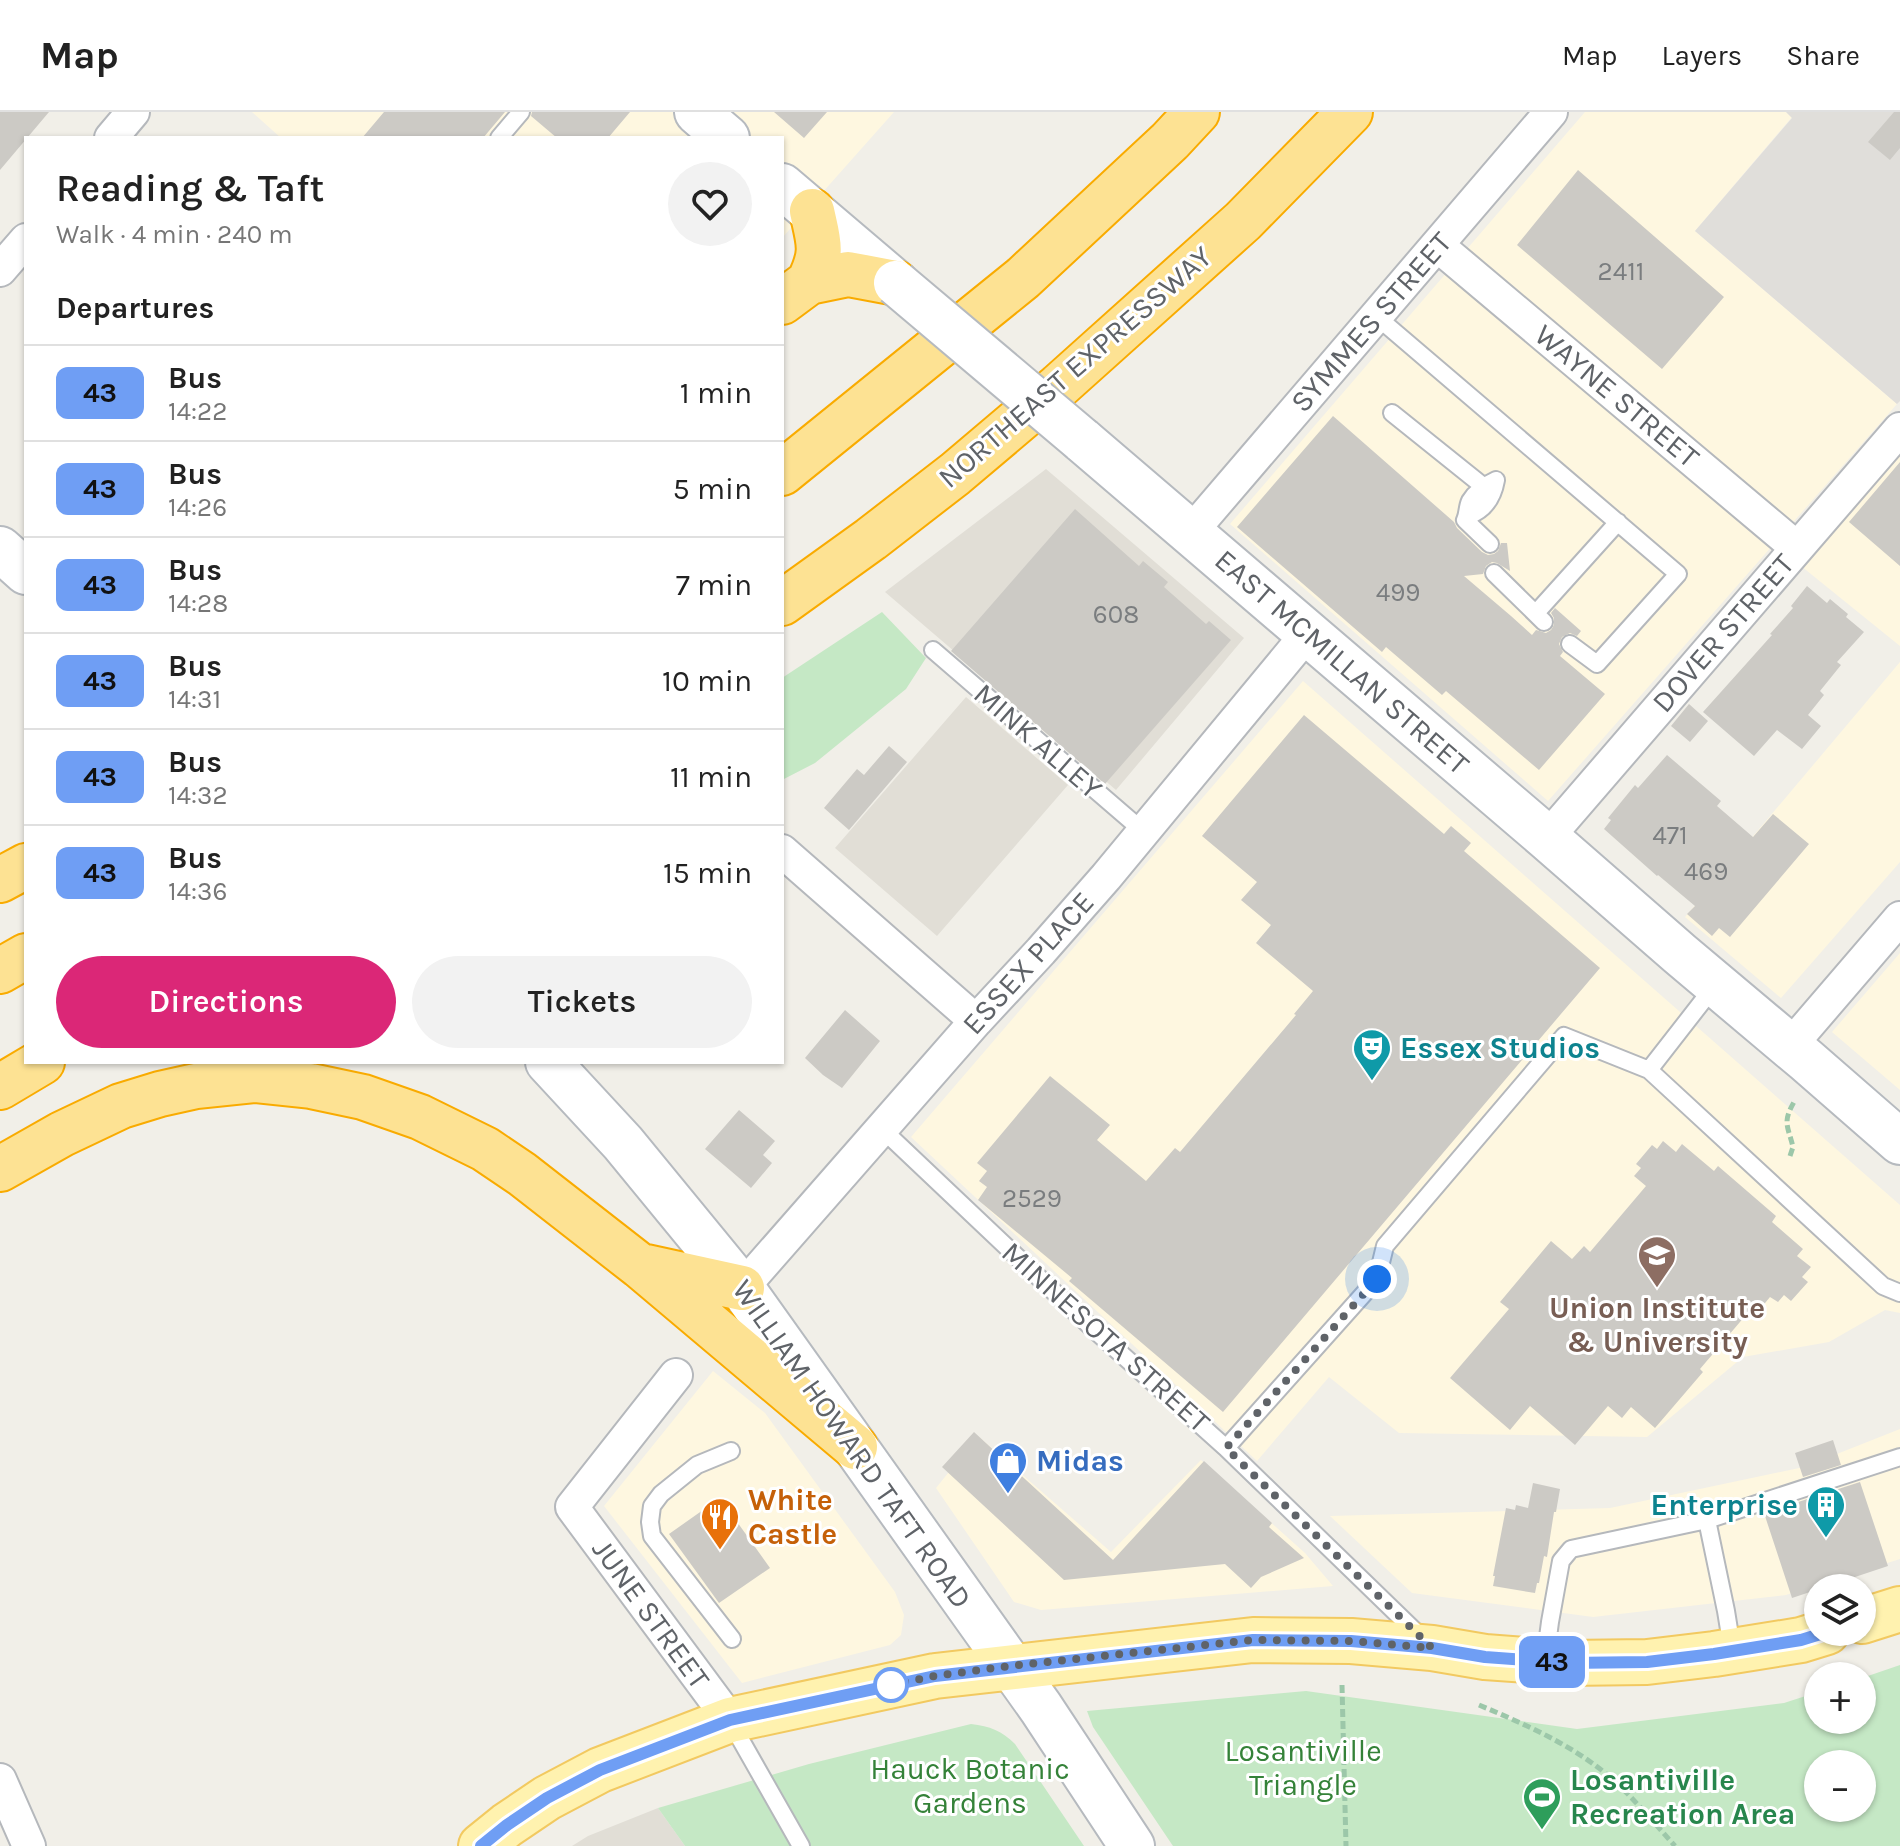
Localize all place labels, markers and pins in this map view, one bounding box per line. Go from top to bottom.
theatre icon: Essex Studios [1351,1027,1393,1082]
place label: Essex Studios [1400,1030,1600,1066]
school or university icon: Union Institute & University [1636,1234,1678,1289]
place label: Union Institute & University [1549,1290,1765,1360]
shop icon: Midas [987,1440,1029,1495]
place label: Midas [1036,1443,1124,1479]
place label: White Castle [748,1482,837,1552]
building icon: Enterprise [1805,1484,1847,1539]
place label: Enterprise [1651,1487,1798,1523]
restaurant icon: White Castle [699,1496,741,1551]
unlabelled marker [874,1668,908,1702]
place label: Losantiville Recreation Area [1570,1762,1795,1832]
sports icon: Losantiville Recreation Area [1521,1776,1563,1831]

